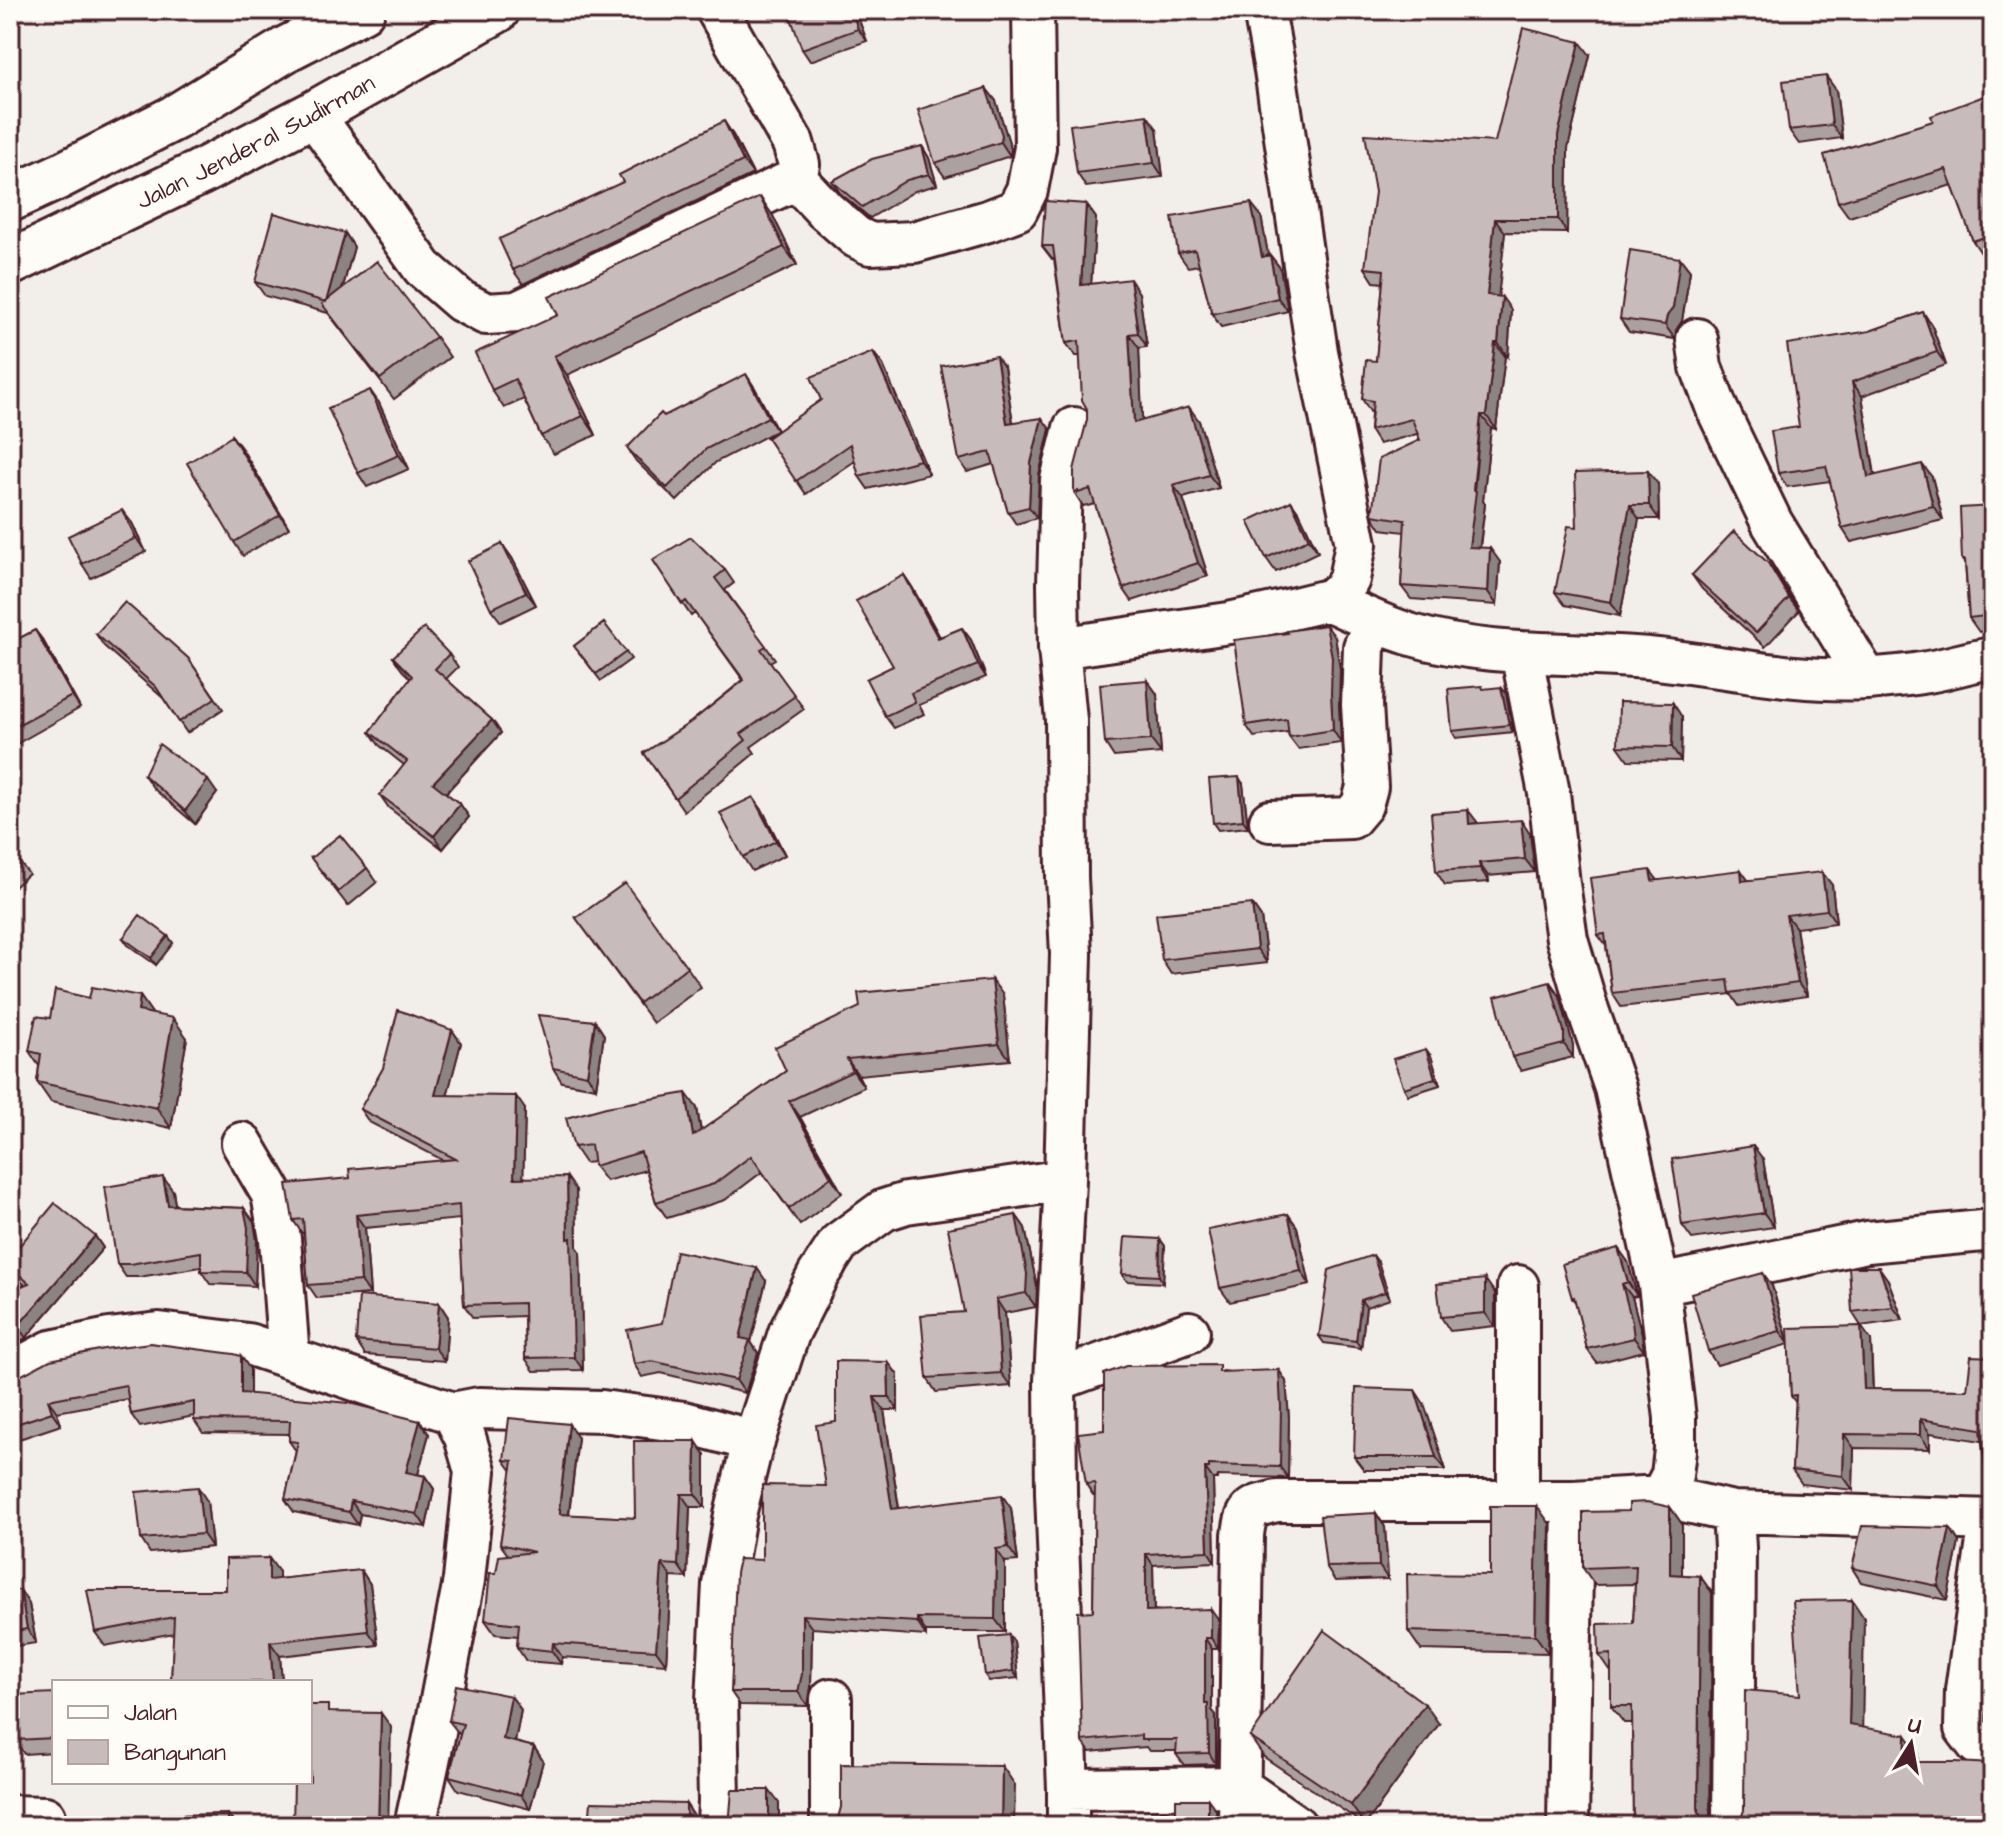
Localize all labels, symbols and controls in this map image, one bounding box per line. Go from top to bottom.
street label: Jalan Jenderal Sudirman [131,66,381,218]
legend [52,1680,312,1784]
text: Jalan [124,1696,177,1730]
north arrow [1871,1704,1951,1784]
text: U [1906,1709,1924,1742]
text: Bangunan [124,1736,226,1771]

